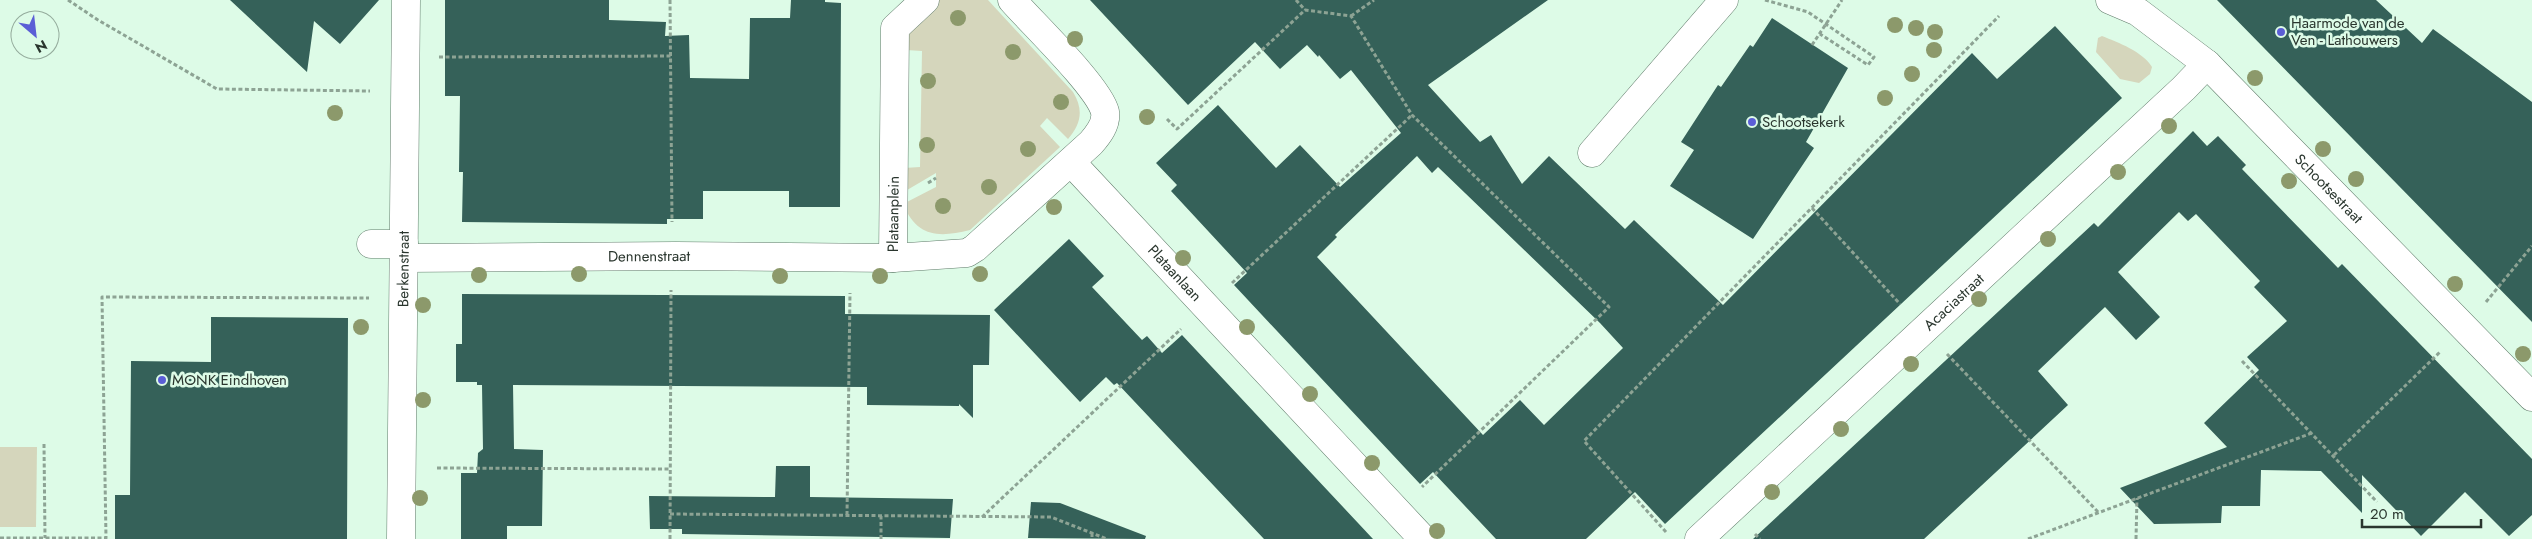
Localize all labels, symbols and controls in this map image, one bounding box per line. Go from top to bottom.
north arrow [10,10,60,60]
place label: Haarmode van de Ven - Lathouwers [2291,12,2405,51]
marker: Haarmode van de Ven - Lathouwers [2275,26,2287,38]
text: N [31,35,51,58]
place label: Schootsekerk [1762,111,1845,133]
marker: Schootsekerk [1746,116,1758,128]
street label: Schootsestraat [2289,149,2368,229]
street label: Plataanplein [882,176,905,252]
street label: Berkenstraat [392,230,415,307]
street label: Plataanlaan [1143,240,1207,306]
street label: Dennenstraat [608,245,691,268]
street label: Acaciastraat [1919,268,1989,336]
place label: MONK Eindhoven [172,369,287,391]
marker: MONK Eindhoven [156,374,168,386]
scale bar [2362,496,2481,528]
text: 20 m [2370,503,2404,525]

